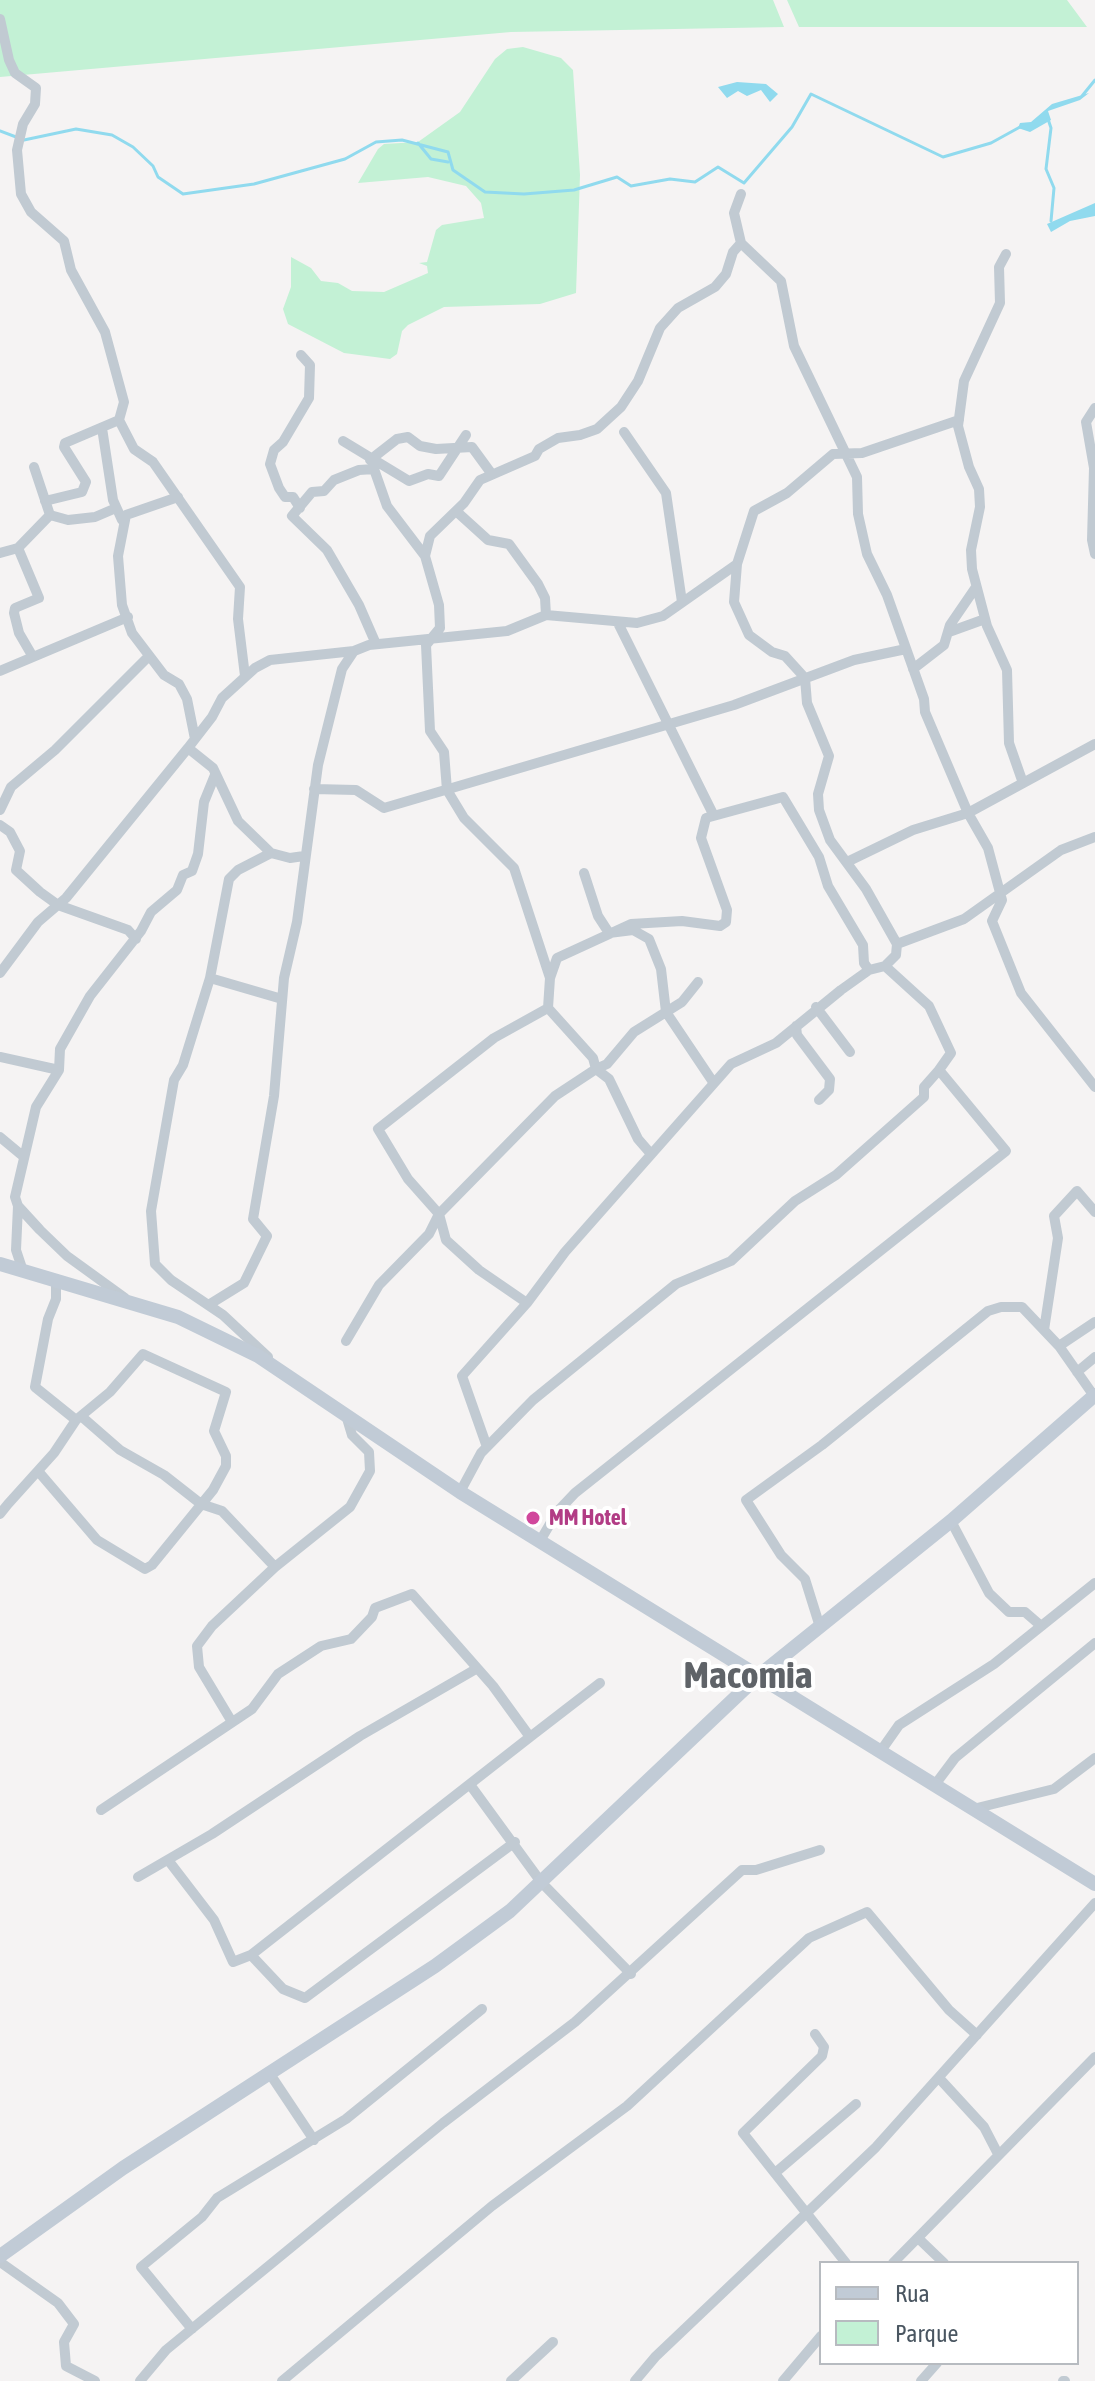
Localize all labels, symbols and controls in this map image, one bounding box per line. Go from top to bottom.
place label: MM Hotel [549,1505,627,1531]
marker: MM Hotel [524,1509,542,1527]
district label: Macomia [684,1653,812,1699]
legend [819,2261,1079,2365]
text: Rua [895,2280,930,2307]
text: Parque [895,2320,958,2347]

